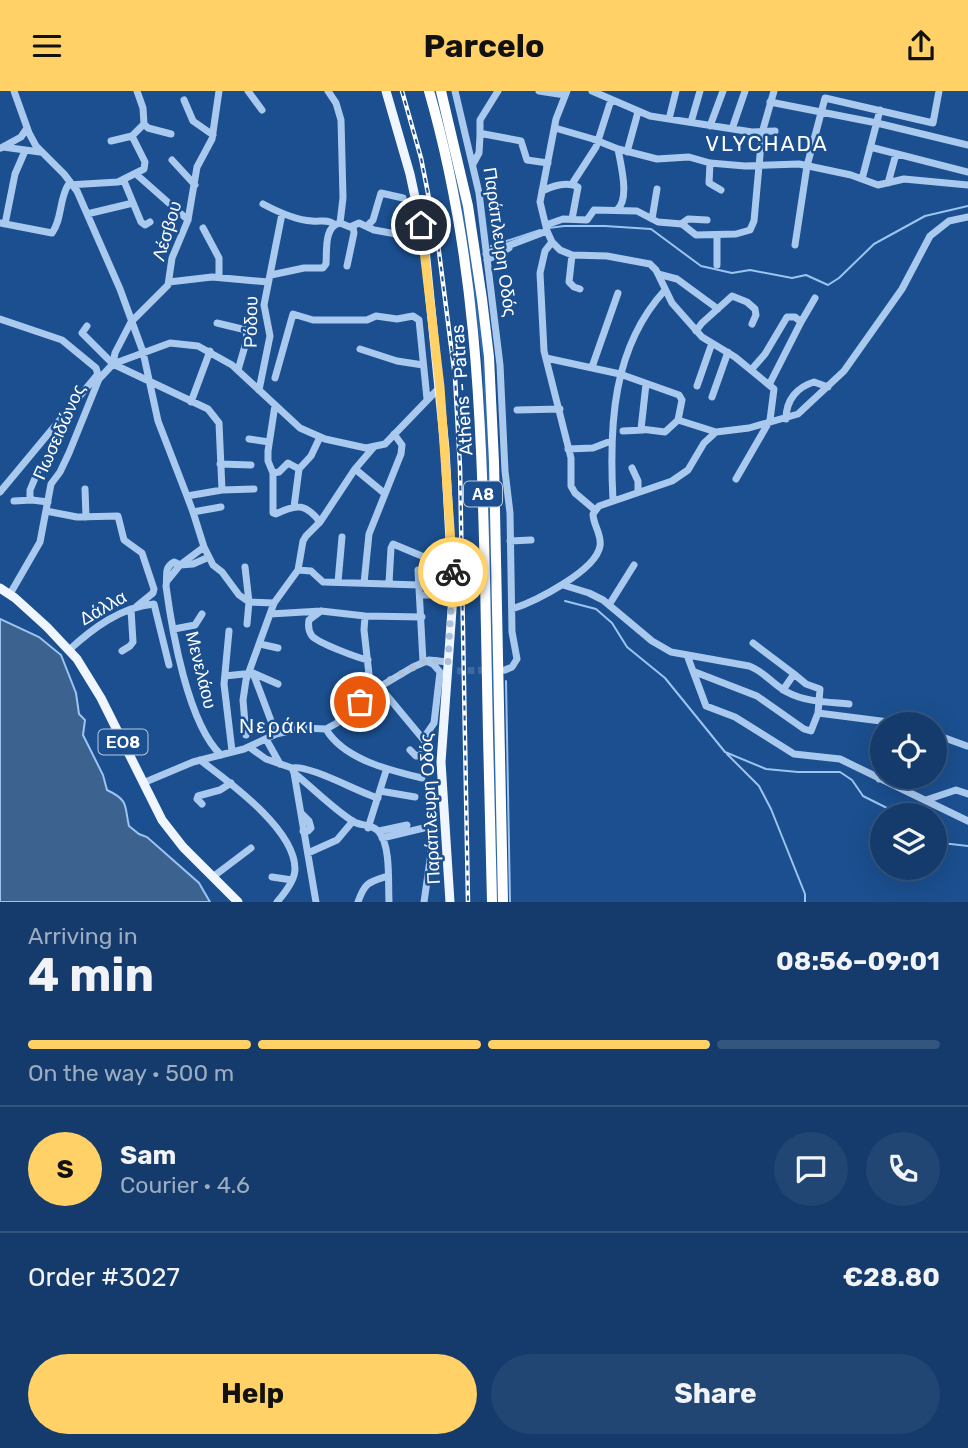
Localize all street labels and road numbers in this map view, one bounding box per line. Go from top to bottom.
street label: Παράπλευρη Οδός [479,166,521,318]
street label: Λέσβου [148,198,186,264]
street label: Ρόδου [240,296,262,348]
street label: Athens - Patras [446,324,478,456]
street label: Πωσειδώνος [28,381,90,483]
road number: Α8 [464,481,502,507]
street label: Δάλλα [76,586,130,630]
street label: Μενελάου [181,629,221,711]
road number: ΕΟ8 [99,729,148,755]
street label: Παράπλευρη Οδός [415,733,445,885]

